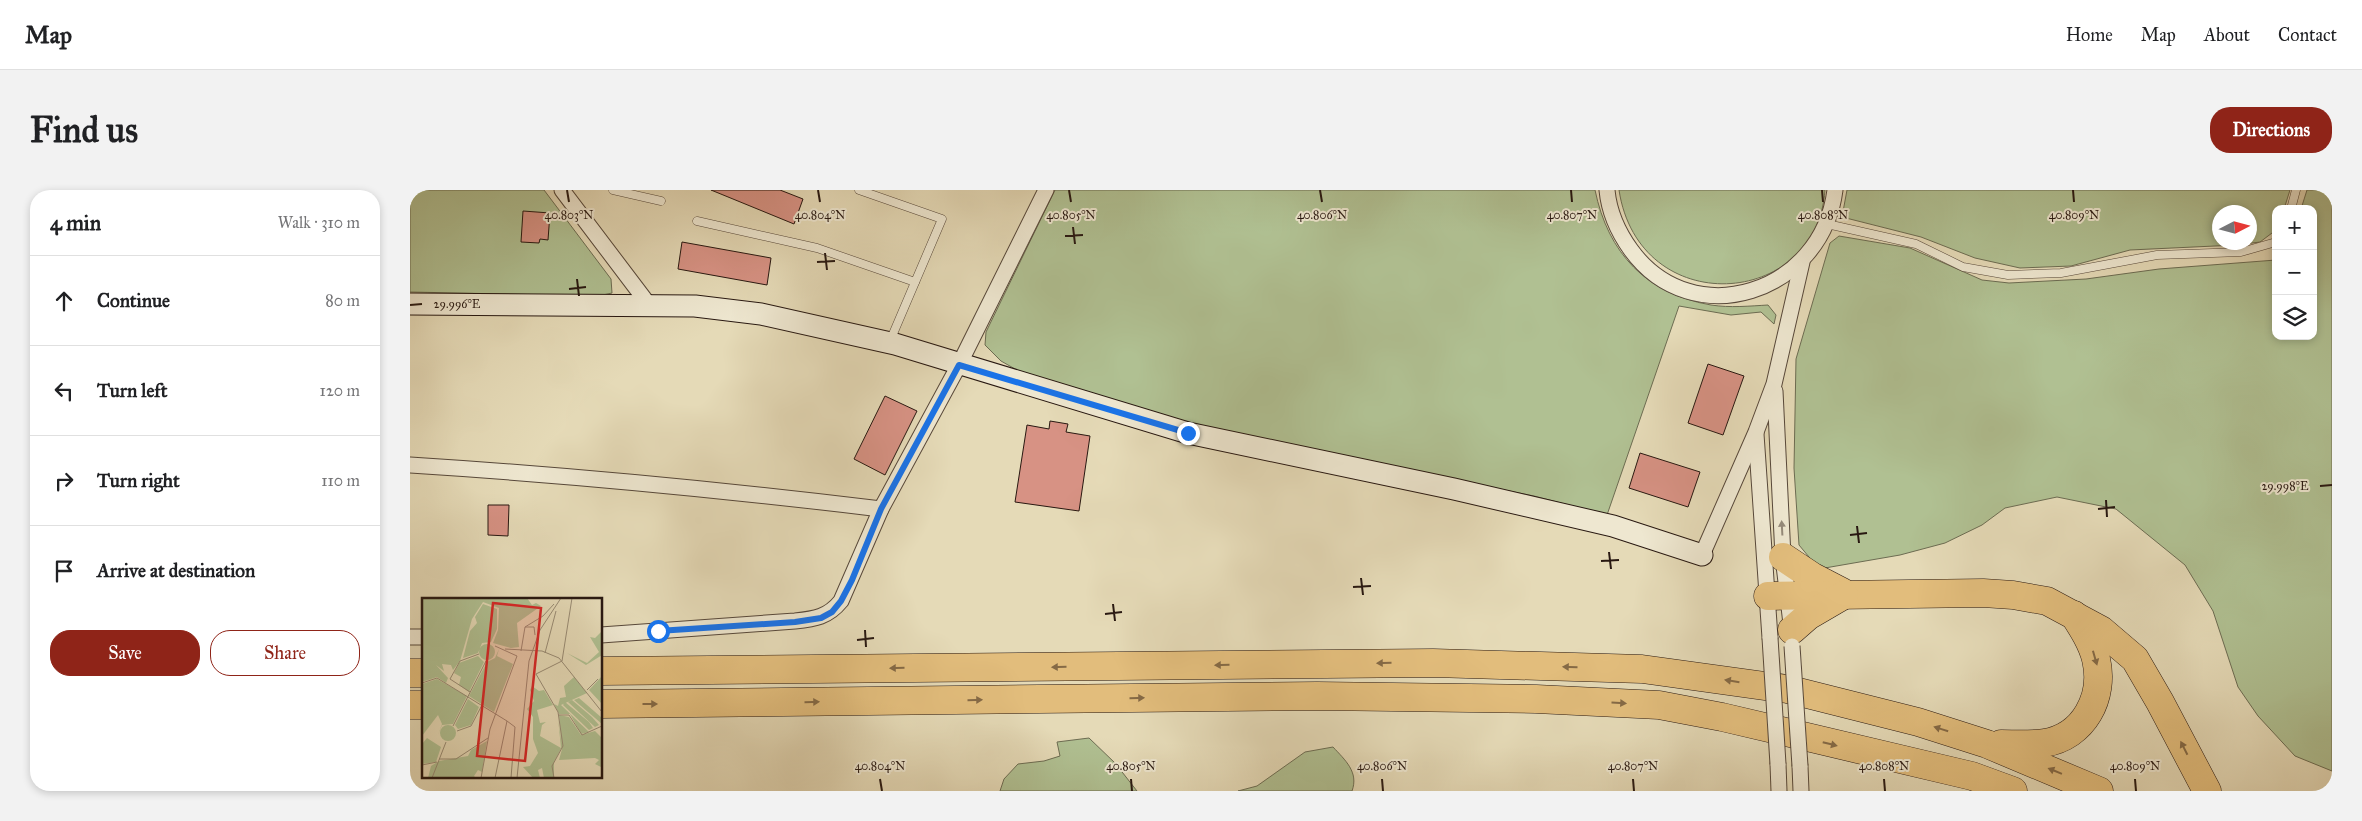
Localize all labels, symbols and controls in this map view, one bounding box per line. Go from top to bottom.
text: Map [25,20,72,50]
text: Home [2066,24,2113,46]
text: Map [2141,24,2176,46]
text: About [2204,24,2250,46]
text: Contact [2278,24,2337,46]
button: Directions [2210,107,2332,153]
text: Find us [30,109,138,152]
north arrow [2212,205,2257,250]
map controls [2272,205,2317,340]
button: + [2272,205,2317,250]
text: 40.803°N [545,208,593,222]
text: 40.804°N [795,208,845,222]
text: 40.805°N [1046,208,1096,222]
text: 40.806°N [1297,208,1347,222]
text: 40.807°N [1547,208,1597,222]
text: 40.808°N [1798,208,1848,222]
text: 40.809°N [2049,208,2099,222]
text: 4 min [50,210,101,236]
text: Walk · 310 m [278,213,360,232]
button: − [2272,250,2317,295]
icon: ahead [50,287,78,315]
text: Continue [97,289,170,312]
text: 80 m [325,291,360,310]
button: layers [2272,295,2317,340]
text: 29.996°E [434,297,481,311]
icon: left [50,377,78,405]
text: Turn left [97,379,167,402]
text: 120 m [320,381,360,400]
route end [1177,422,1200,445]
icon: right [50,467,78,495]
text: Turn right [97,469,180,492]
text: 110 m [321,471,360,490]
text: 29.998°E [2261,479,2309,493]
one-way arrow [1777,520,1785,536]
icon: arrive [50,557,78,585]
text: Arrive at destination [97,559,255,582]
inset map [422,598,602,778]
route start [647,620,670,643]
button: Save [50,630,200,676]
button: Share [210,630,360,676]
one-way arrow [2091,650,2099,666]
one-way arrow [1376,660,1392,668]
one-way arrow [1213,661,1229,669]
one-way arrow [1051,663,1067,671]
one-way arrow [1562,663,1578,671]
one-way arrow [888,665,904,673]
one-way arrow [1723,676,1739,684]
one-way arrow [1130,694,1146,702]
one-way arrow [967,696,983,704]
one-way arrow [805,698,821,706]
one-way arrow [642,700,658,708]
one-way arrow [1612,700,1628,708]
one-way arrow [1933,725,1948,733]
one-way arrow [1823,740,1838,748]
one-way arrow [2180,741,2188,755]
text: 40.804°N [855,759,905,773]
text: 40.805°N [1106,759,1156,773]
text: 40.806°N [1357,759,1407,773]
text: 40.807°N [1608,759,1658,773]
text: 40.808°N [1859,759,1909,773]
text: 40.809°N [2110,759,2160,773]
one-way arrow [2048,767,2062,775]

